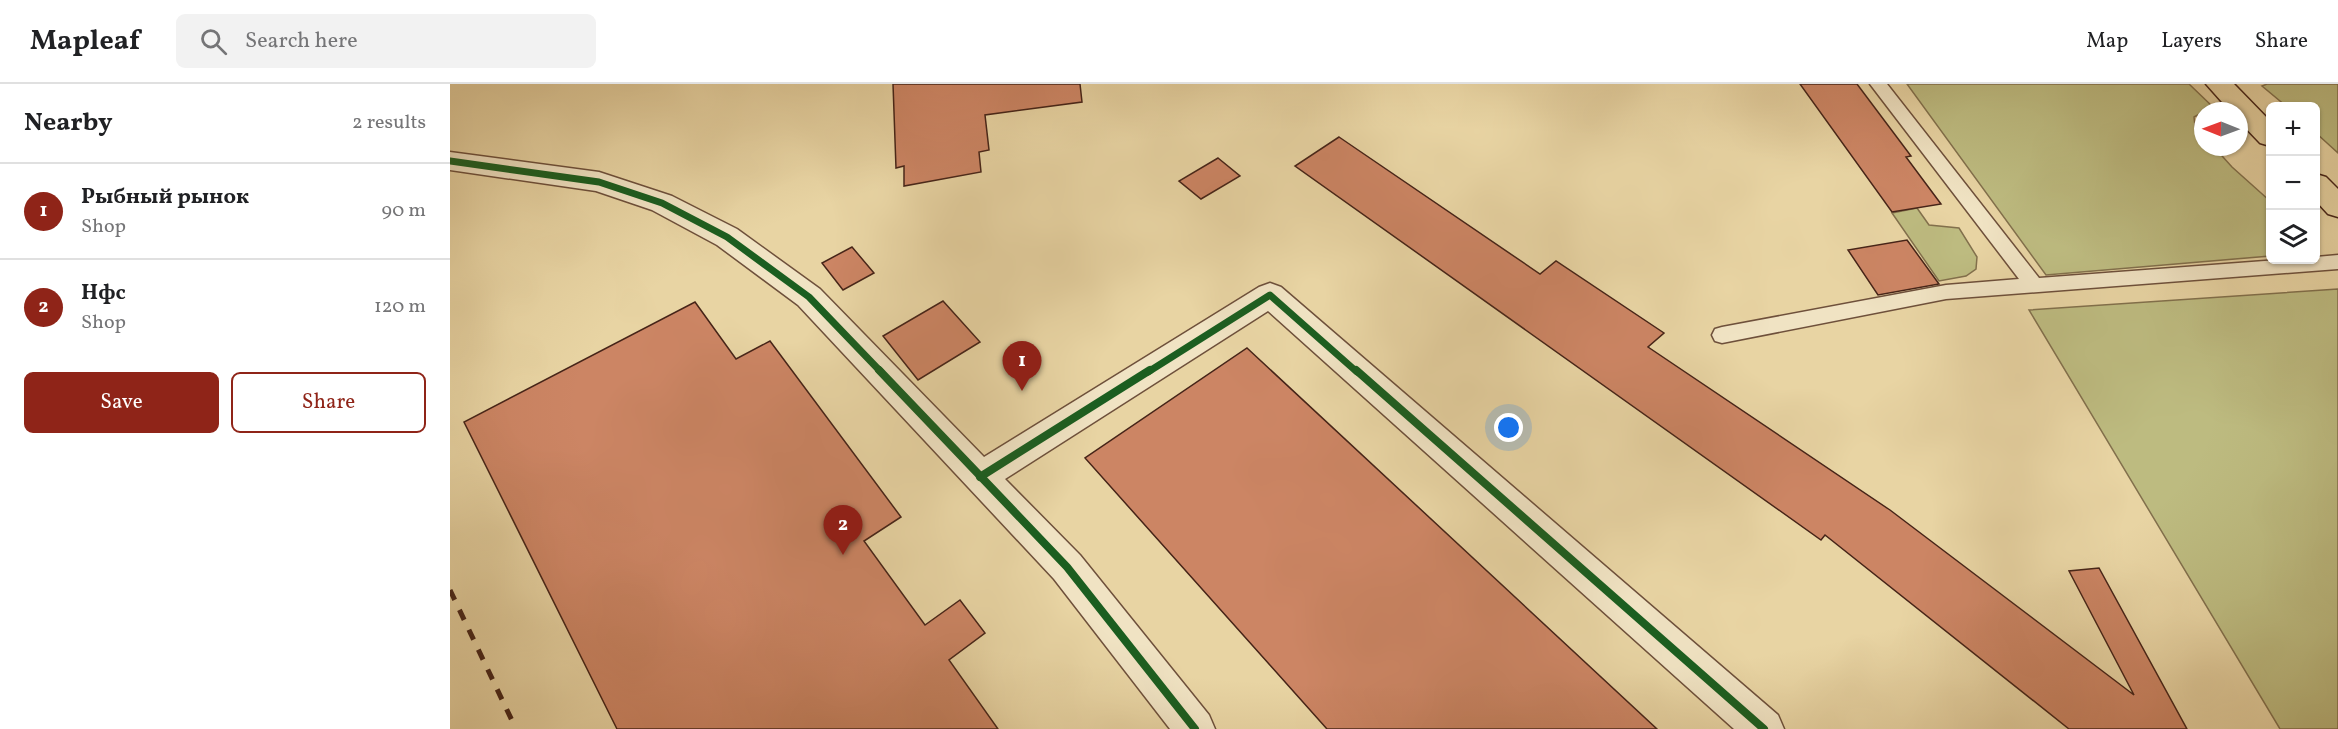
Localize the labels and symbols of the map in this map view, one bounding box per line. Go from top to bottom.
north arrow [2194,102,2248,156]
pin: 1 [1002,342,1042,391]
your location [1494,413,1523,442]
pin: 2 [824,506,862,555]

